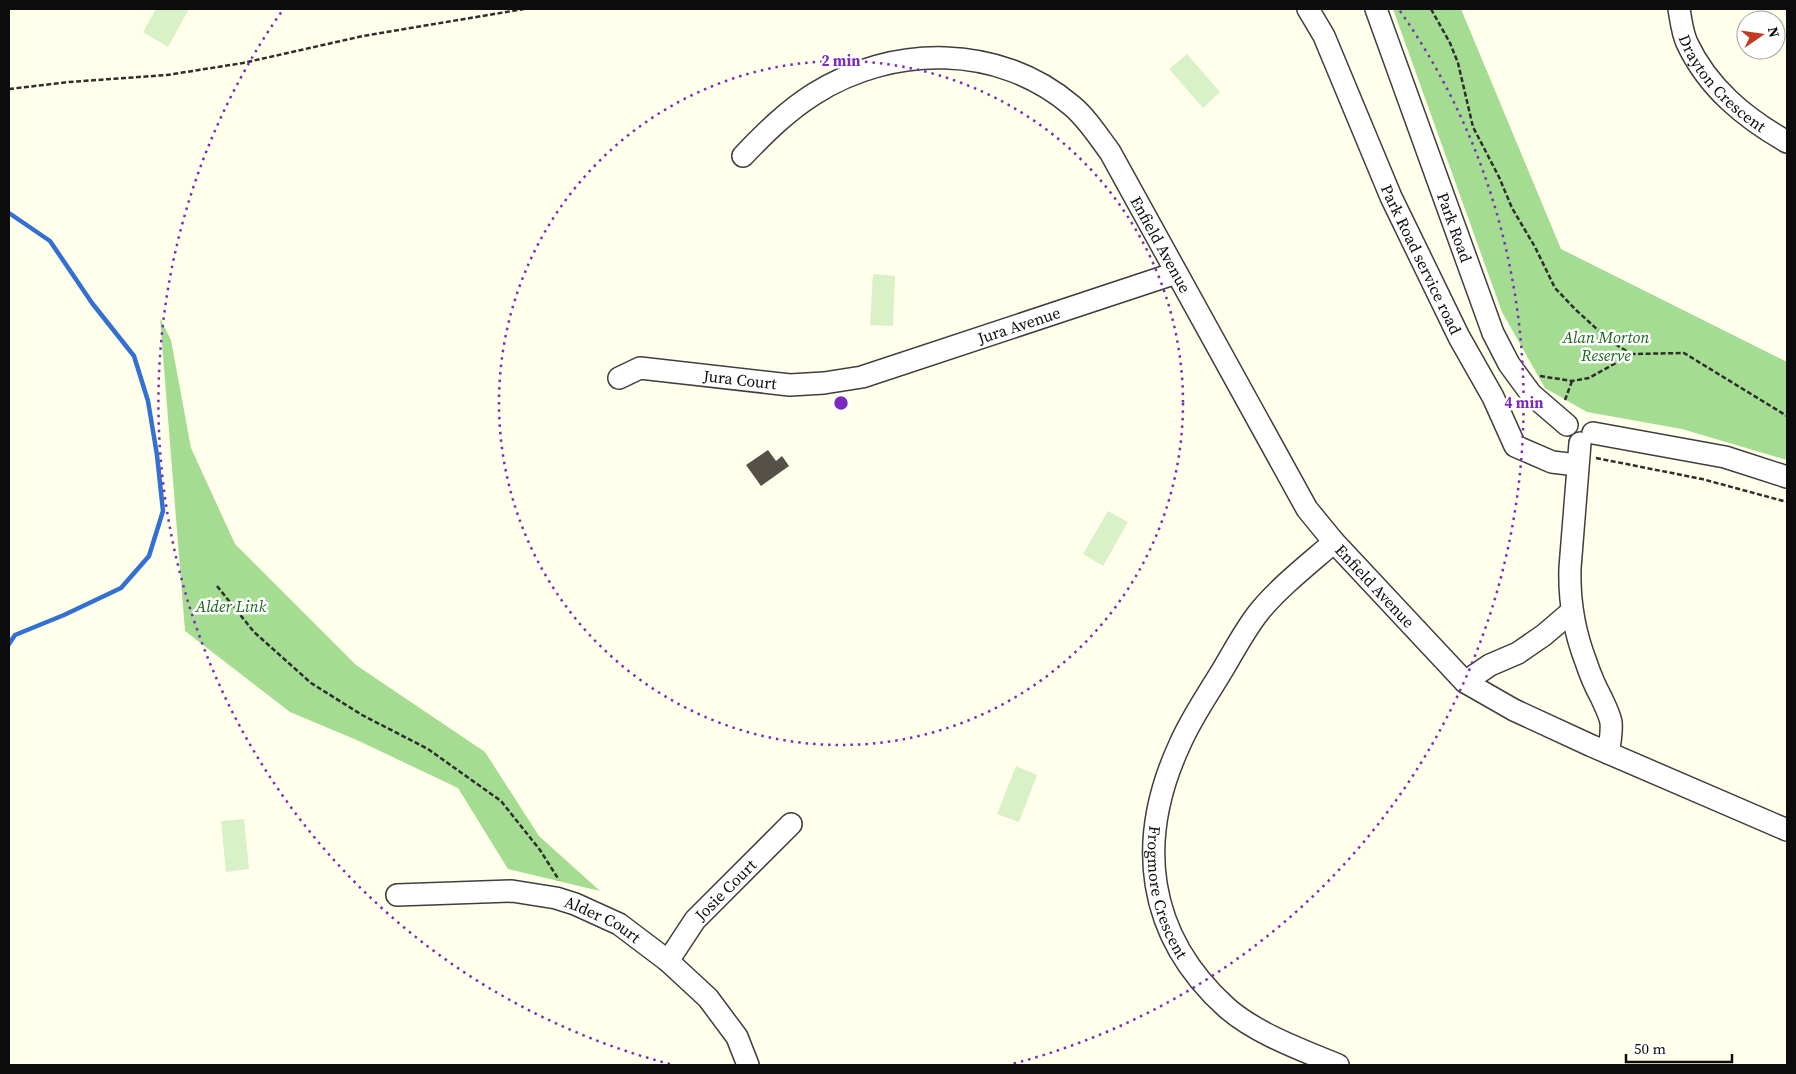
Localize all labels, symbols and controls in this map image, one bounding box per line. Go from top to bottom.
north arrow [1736,10,1786,60]
text: N [1763,25,1785,39]
street label: Drayton Crescent [1674,31,1771,137]
text: 2 min [822,50,860,71]
street label: Park Road service road [1376,181,1467,338]
street label: Park Road [1432,189,1478,265]
street label: Enfield Avenue [1125,192,1196,296]
street label: Jura Avenue [974,301,1063,349]
park label: Alan Morton Reserve [1562,326,1649,366]
street label: Jura Court [701,364,779,395]
text: 4 min [1505,392,1543,413]
centre of rings [832,394,850,412]
street label: Enfield Avenue [1330,539,1420,632]
park label: Alder Link [195,595,267,617]
street label: Frogmore Crescent [1143,825,1193,964]
street label: Josie Court [689,854,761,926]
street label: Alder Court [562,890,646,948]
scale bar [1626,1032,1732,1064]
text: 50 m [1634,1038,1666,1059]

